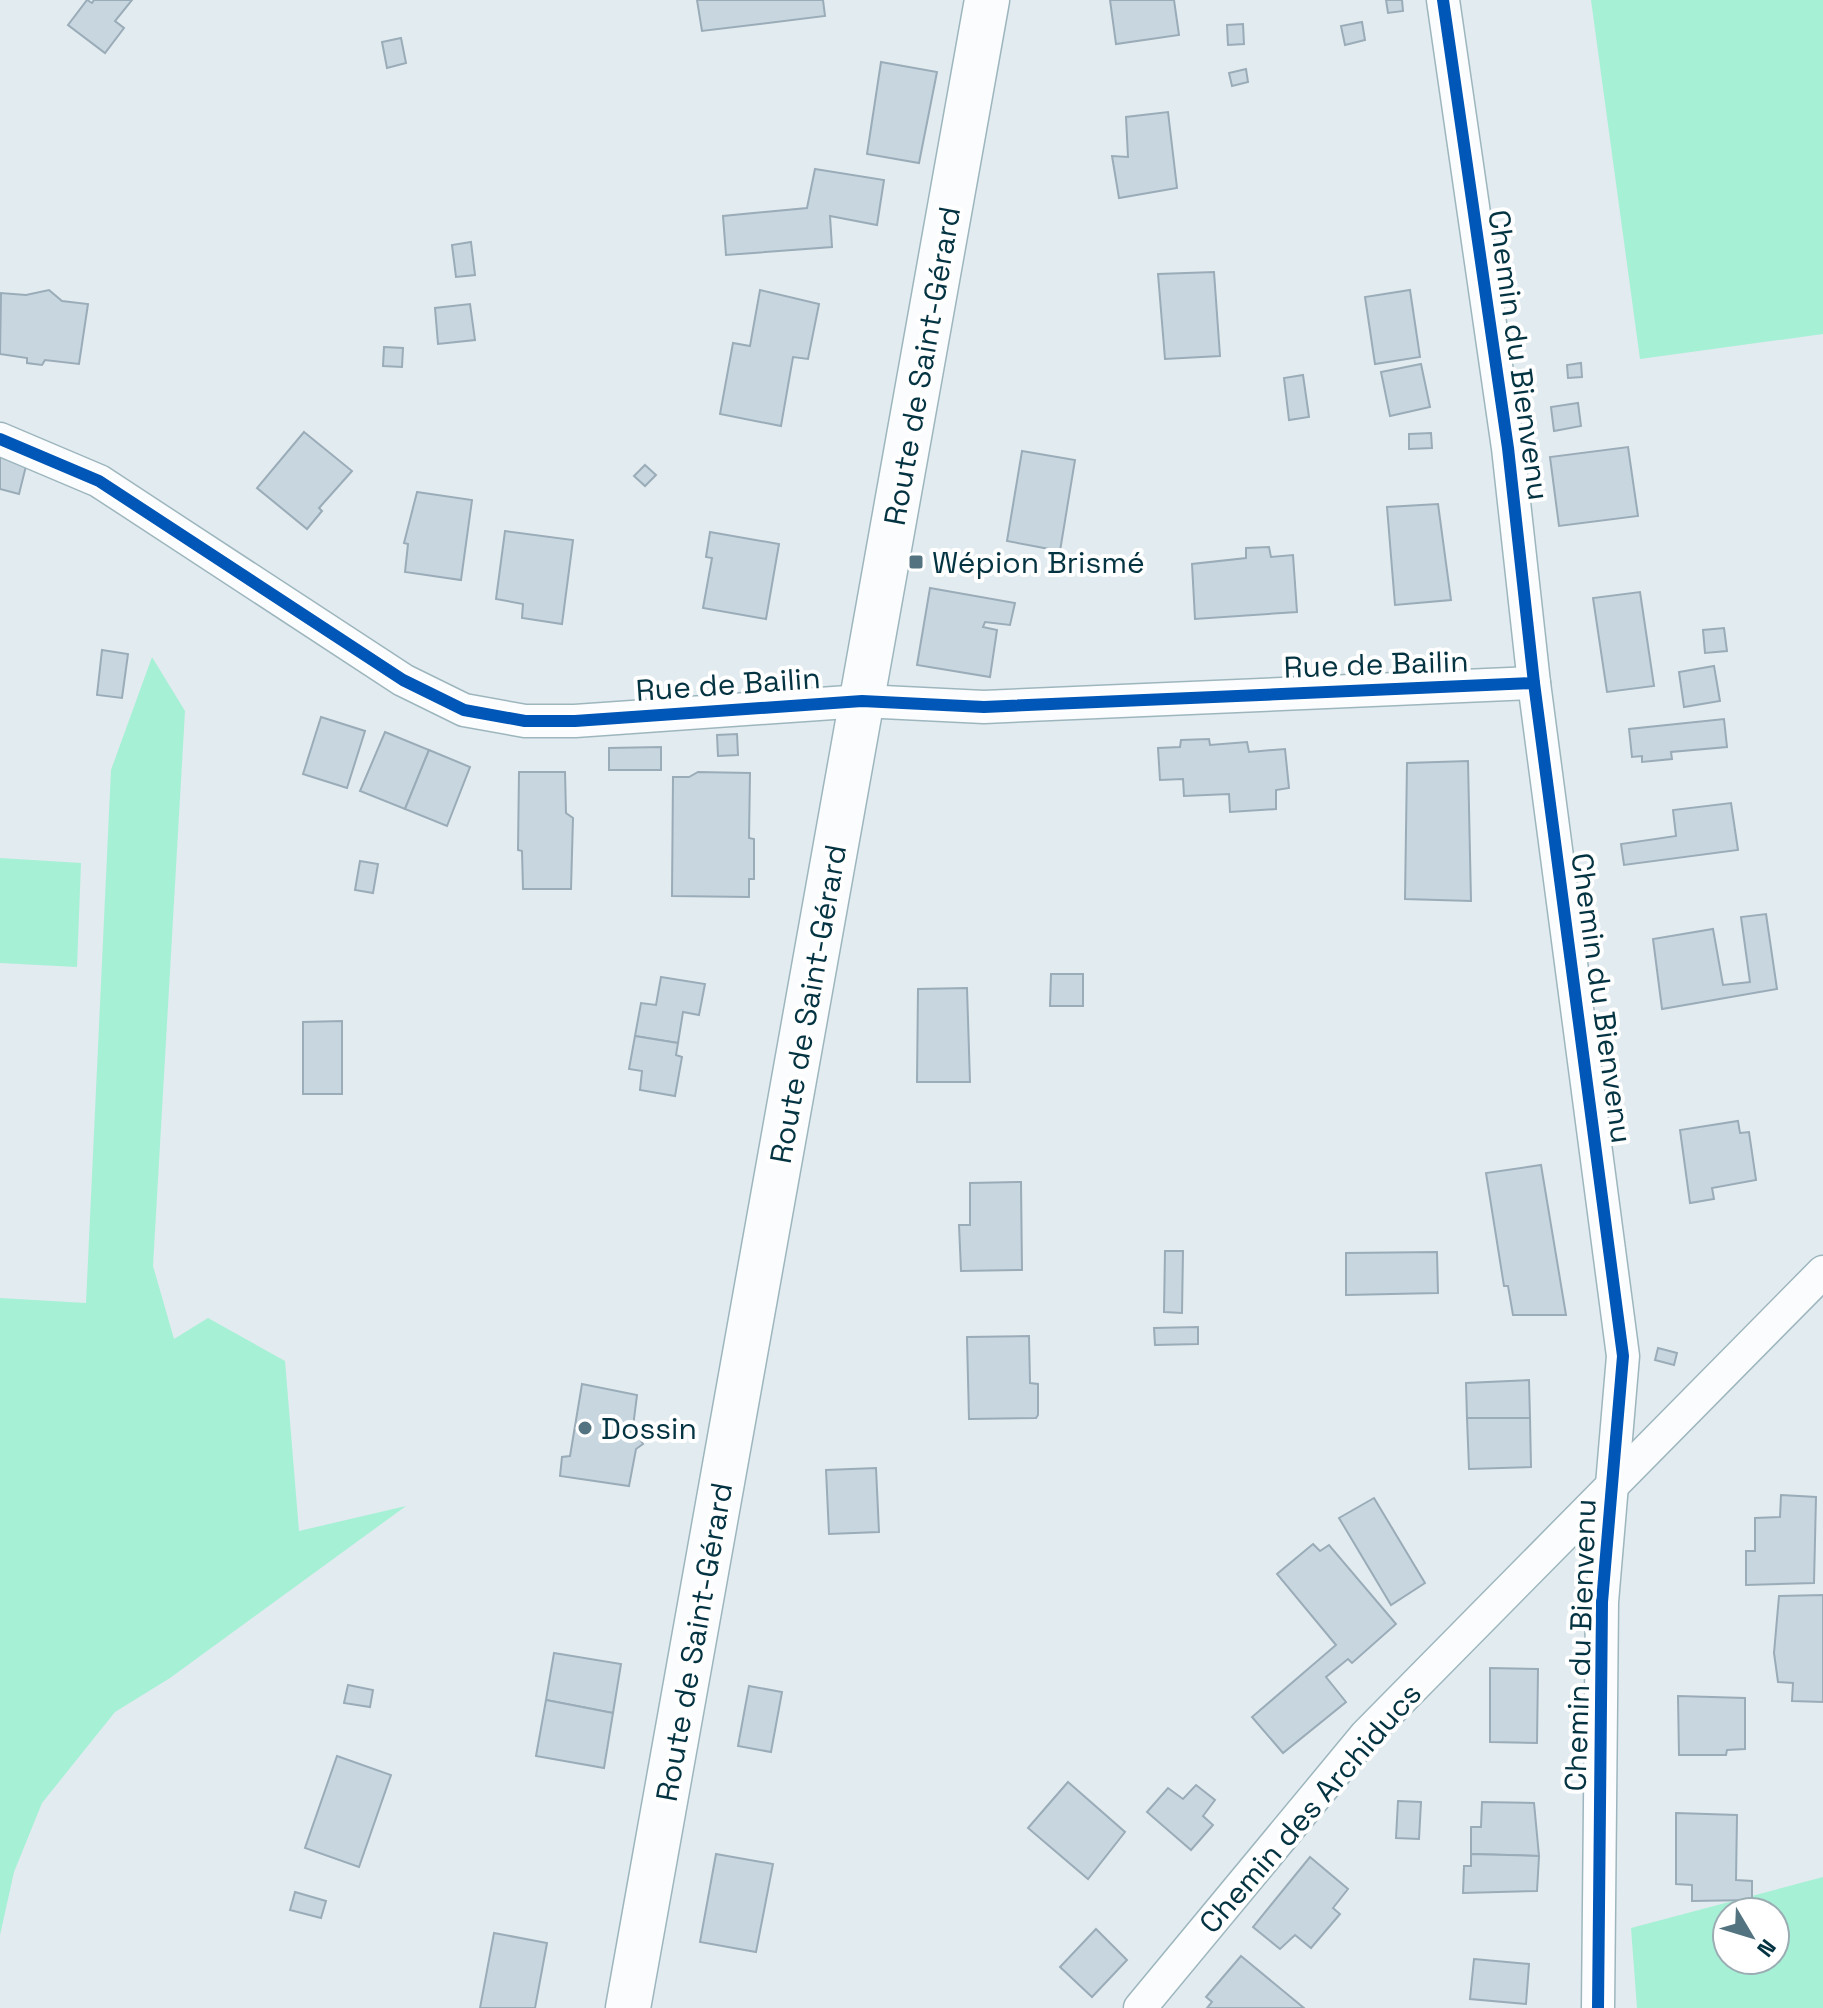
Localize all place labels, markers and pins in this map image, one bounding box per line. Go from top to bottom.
place label: Wépion Brismé [932,543,1145,582]
marker: Wépion Brismé [907,553,925,571]
place label: Dossin [601,1409,697,1448]
marker: Dossin [576,1419,594,1437]

